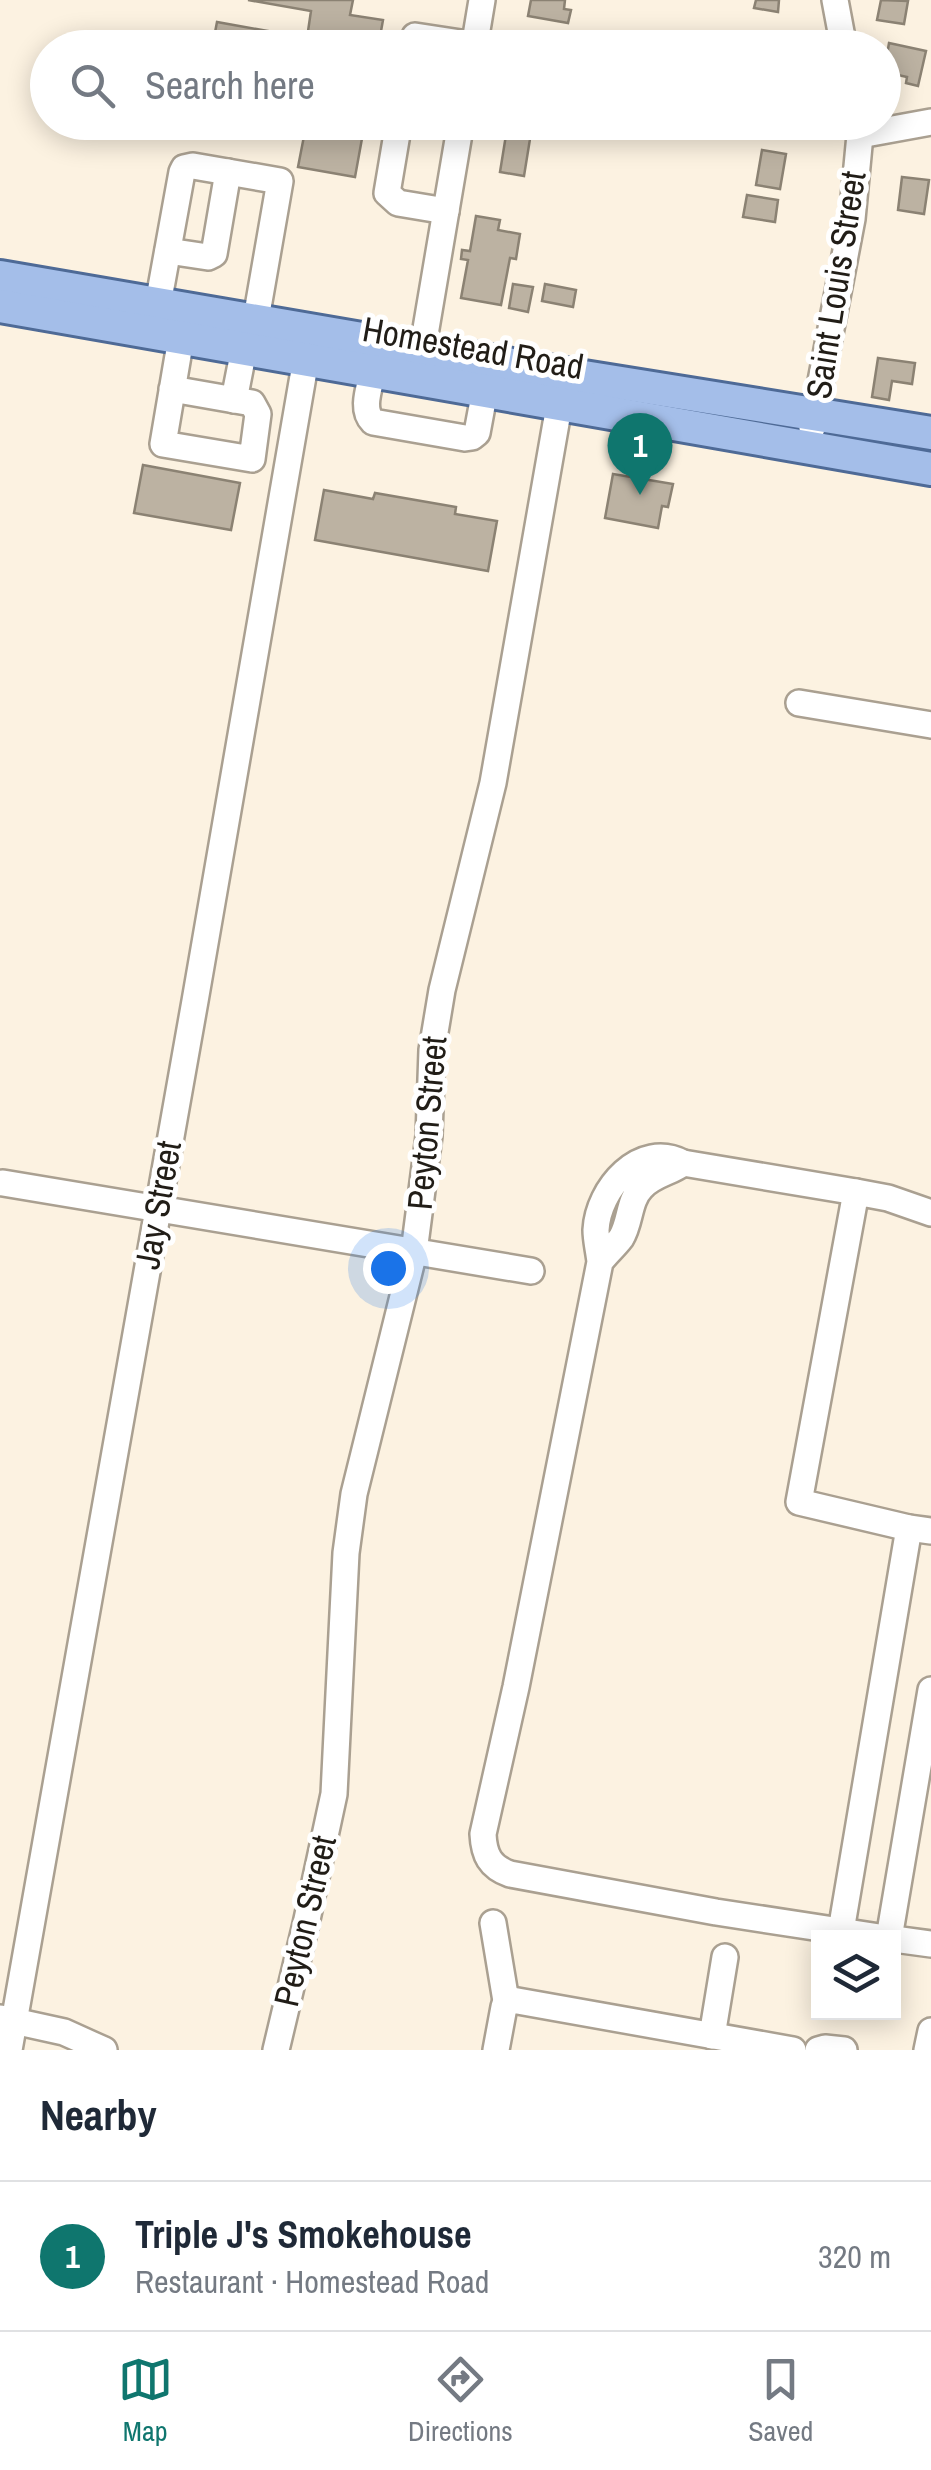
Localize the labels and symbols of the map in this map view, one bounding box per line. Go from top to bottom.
street label: Saint Louis Street [794,168,877,402]
street label: Homestead Road [359,305,587,390]
pin: 1 [608,412,672,495]
street label: Peyton Street [396,1034,457,1212]
street label: Jay Street [123,1137,192,1273]
your location [363,1243,414,1294]
street label: Peyton Street [262,1831,347,2011]

